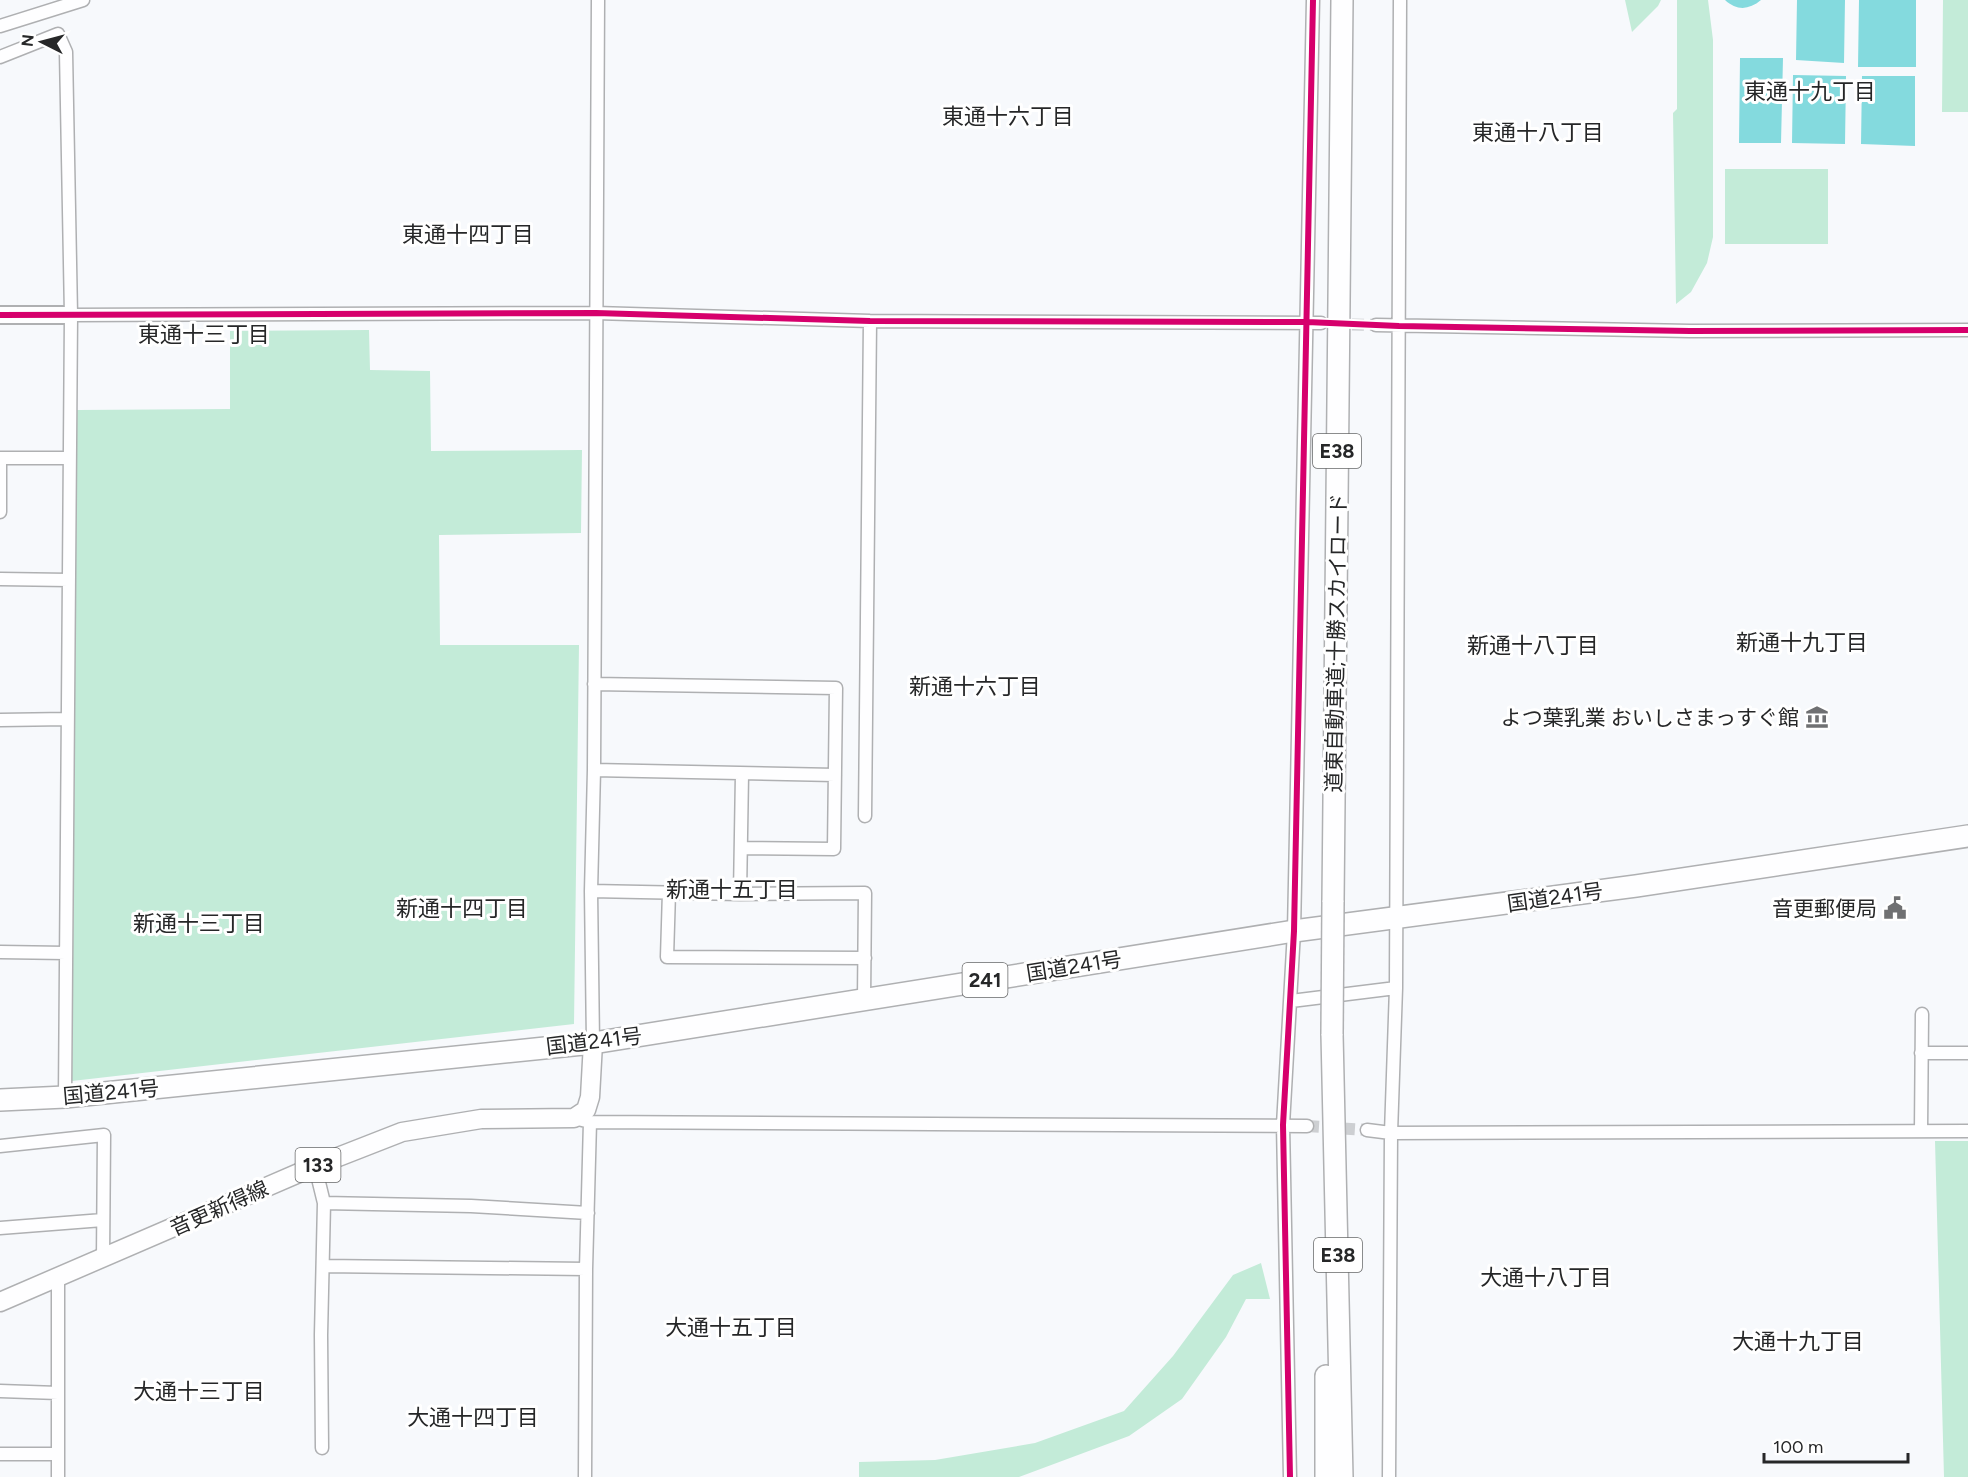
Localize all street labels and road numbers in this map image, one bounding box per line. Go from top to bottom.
road number: E38 [1313,434,1361,468]
street label: 道東自動車道;十勝スカイロード [1321,493,1351,793]
street label: 国道241号 [1506,878,1604,916]
street label: 国道241号 [1024,946,1124,986]
road number: 241 [962,963,1008,997]
street label: 国道241号 [545,1023,643,1059]
street label: 国道241号 [62,1075,160,1109]
road number: 133 [296,1148,340,1182]
street label: 音更新得線 [166,1175,272,1241]
road number: E38 [1314,1238,1362,1272]

